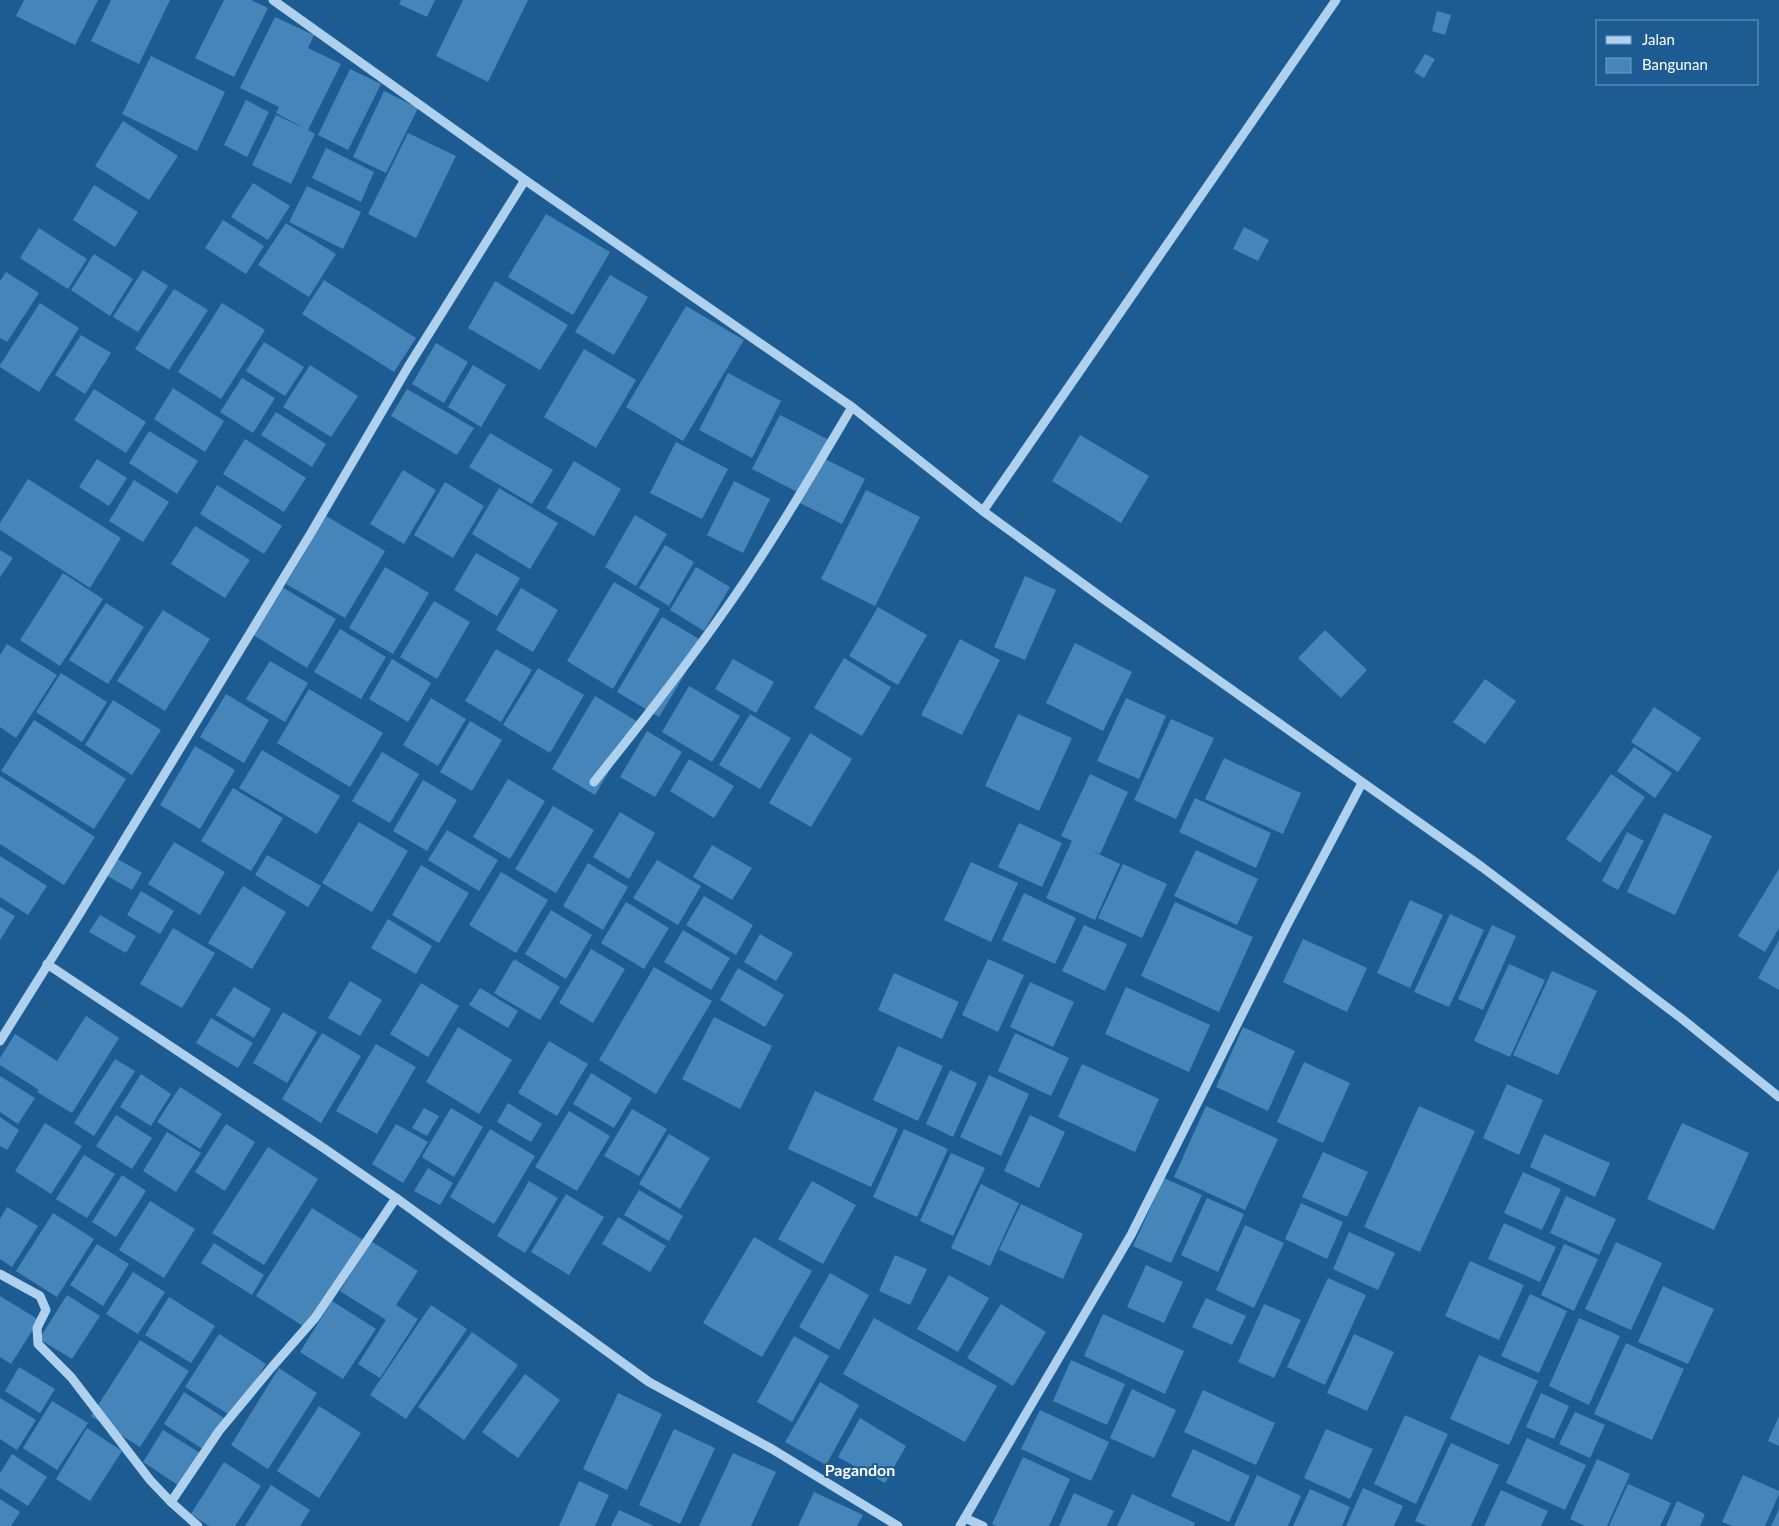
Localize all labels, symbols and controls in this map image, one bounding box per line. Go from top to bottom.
legend [1596,20,1759,85]
text: Jalan [1642,30,1675,48]
text: Bangunan [1642,55,1708,73]
district label: Pagandon [825,1460,895,1479]

